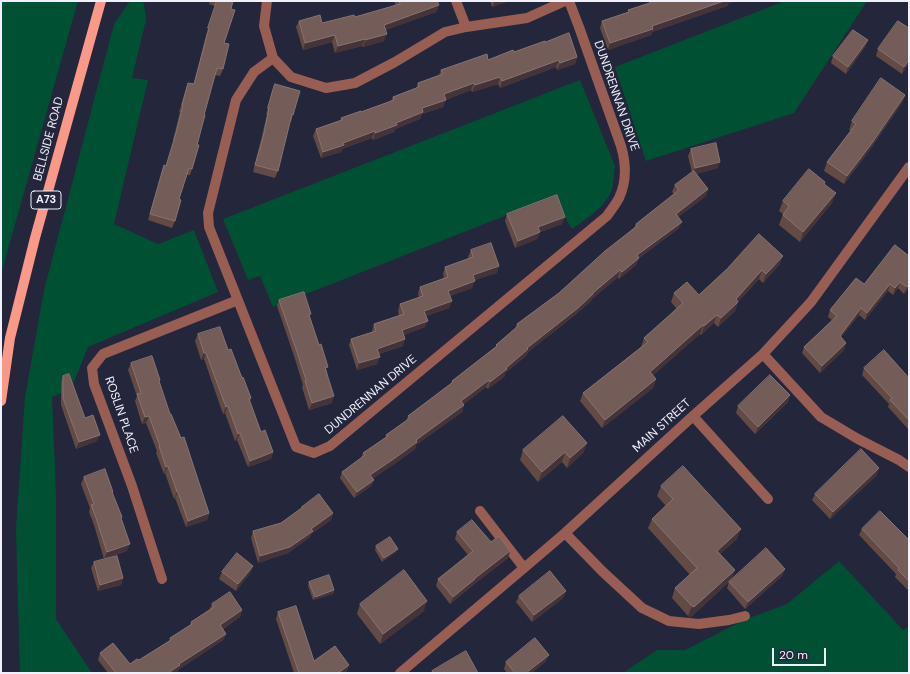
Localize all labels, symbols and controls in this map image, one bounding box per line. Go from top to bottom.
street label: DUNDRENNAN DRIVE [590,39,642,153]
street label: BELLSIDE ROAD [31,95,67,183]
road number: A73 [31,191,61,209]
street label: DUNDRENNAN DRIVE [322,352,420,438]
street label: ROSLIN PLACE [101,375,141,455]
street label: MAIN STREET [630,396,694,456]
scale bar [774,640,828,666]
text: 20 m [779,647,808,663]

